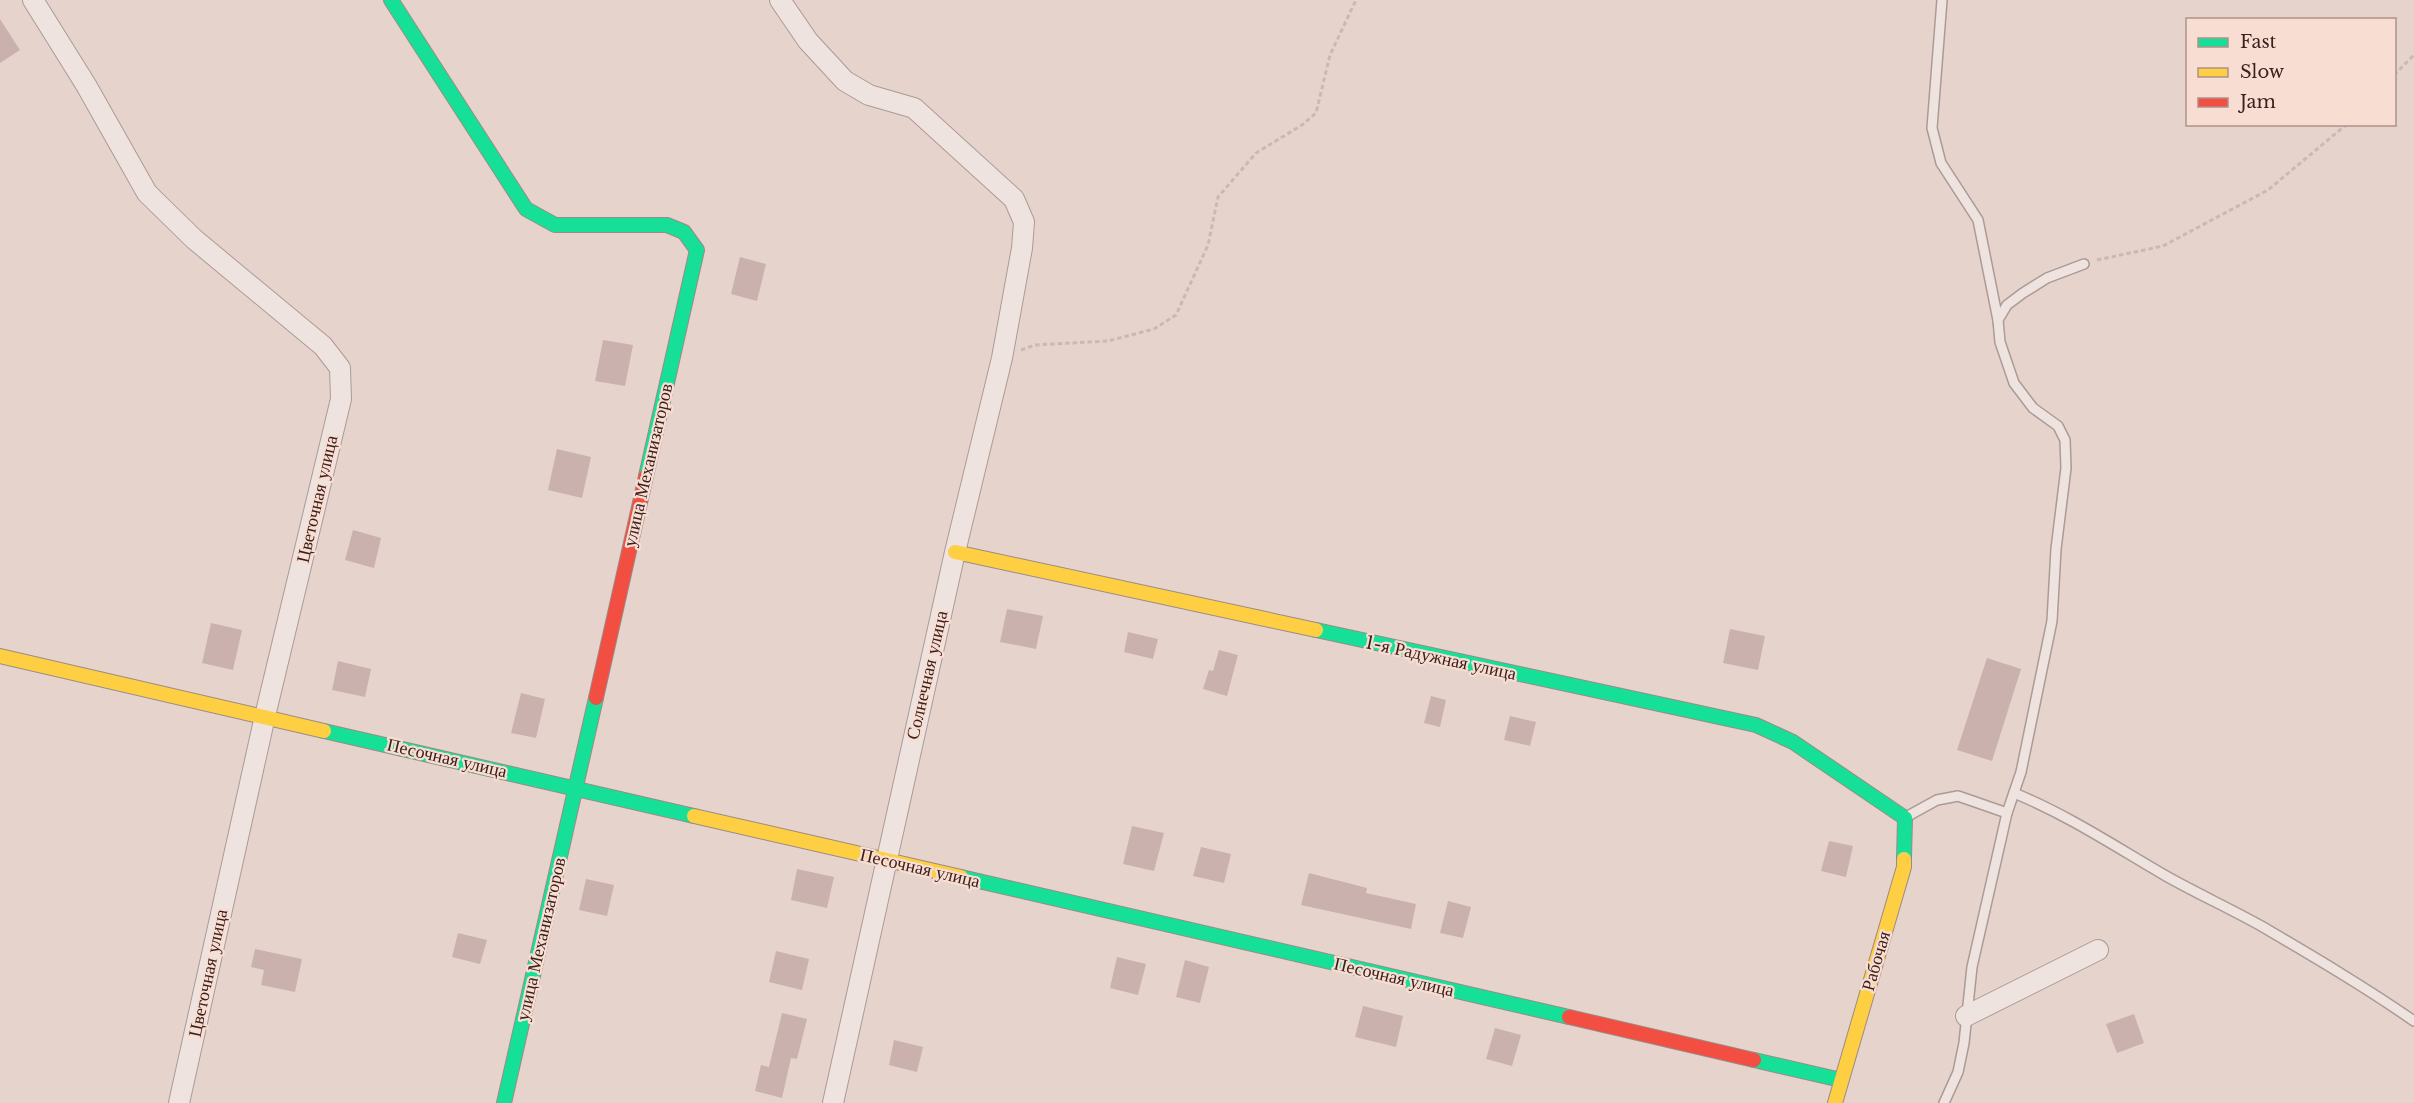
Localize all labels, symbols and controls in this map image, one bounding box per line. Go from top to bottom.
legend [2186,18,2396,126]
text: Fast [2240,31,2277,53]
text: Slow [2240,61,2285,83]
text: Jam [2238,91,2276,113]
street label: улица Механизаторов [619,381,677,549]
street label: Цветочная улица [292,433,342,565]
street label: Солнечная улица [901,608,953,742]
street label: 1-я Радужная улица [1364,631,1518,685]
street label: Песочная улица [385,734,509,783]
street label: Песочная улица [858,844,982,893]
street label: улица Механизаторов [512,855,570,1023]
street label: Цветочная улица [184,907,232,1039]
street label: Рабочая [1857,929,1895,993]
street label: Песочная улица [1332,953,1456,1002]

